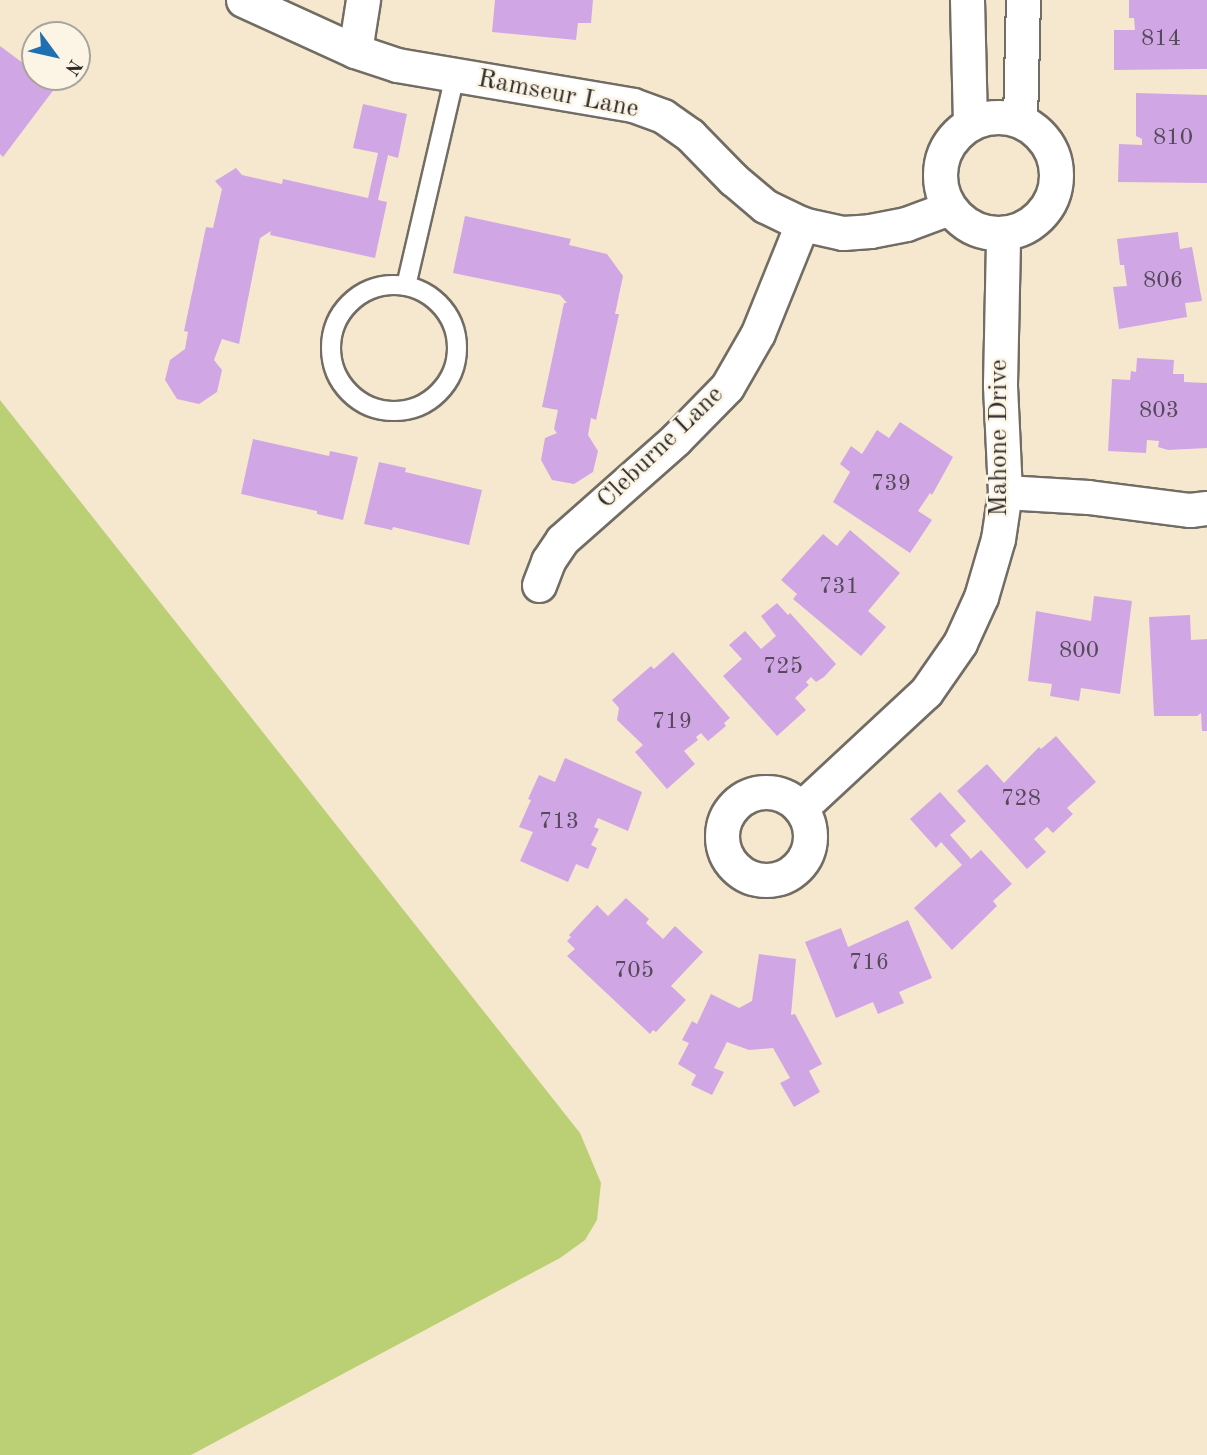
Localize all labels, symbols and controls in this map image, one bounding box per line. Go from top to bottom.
north arrow [21,21,91,91]
house number: 814 [1141,25,1181,53]
text: N [60,55,84,78]
street label: Ramseur Lane [475,64,641,126]
house number: 810 [1153,124,1193,152]
house number: 806 [1143,267,1183,295]
street label: Mahone Drive [984,359,1016,517]
street label: Cleburne Lane [591,380,731,516]
house number: 803 [1139,397,1179,425]
house number: 739 [871,470,911,498]
house number: 731 [819,573,859,601]
house number: 800 [1059,637,1099,665]
house number: 725 [763,653,803,681]
house number: 719 [652,708,692,736]
house number: 728 [1001,785,1041,813]
house number: 713 [539,808,579,836]
house number: 716 [849,949,889,977]
house number: 705 [614,957,654,985]

